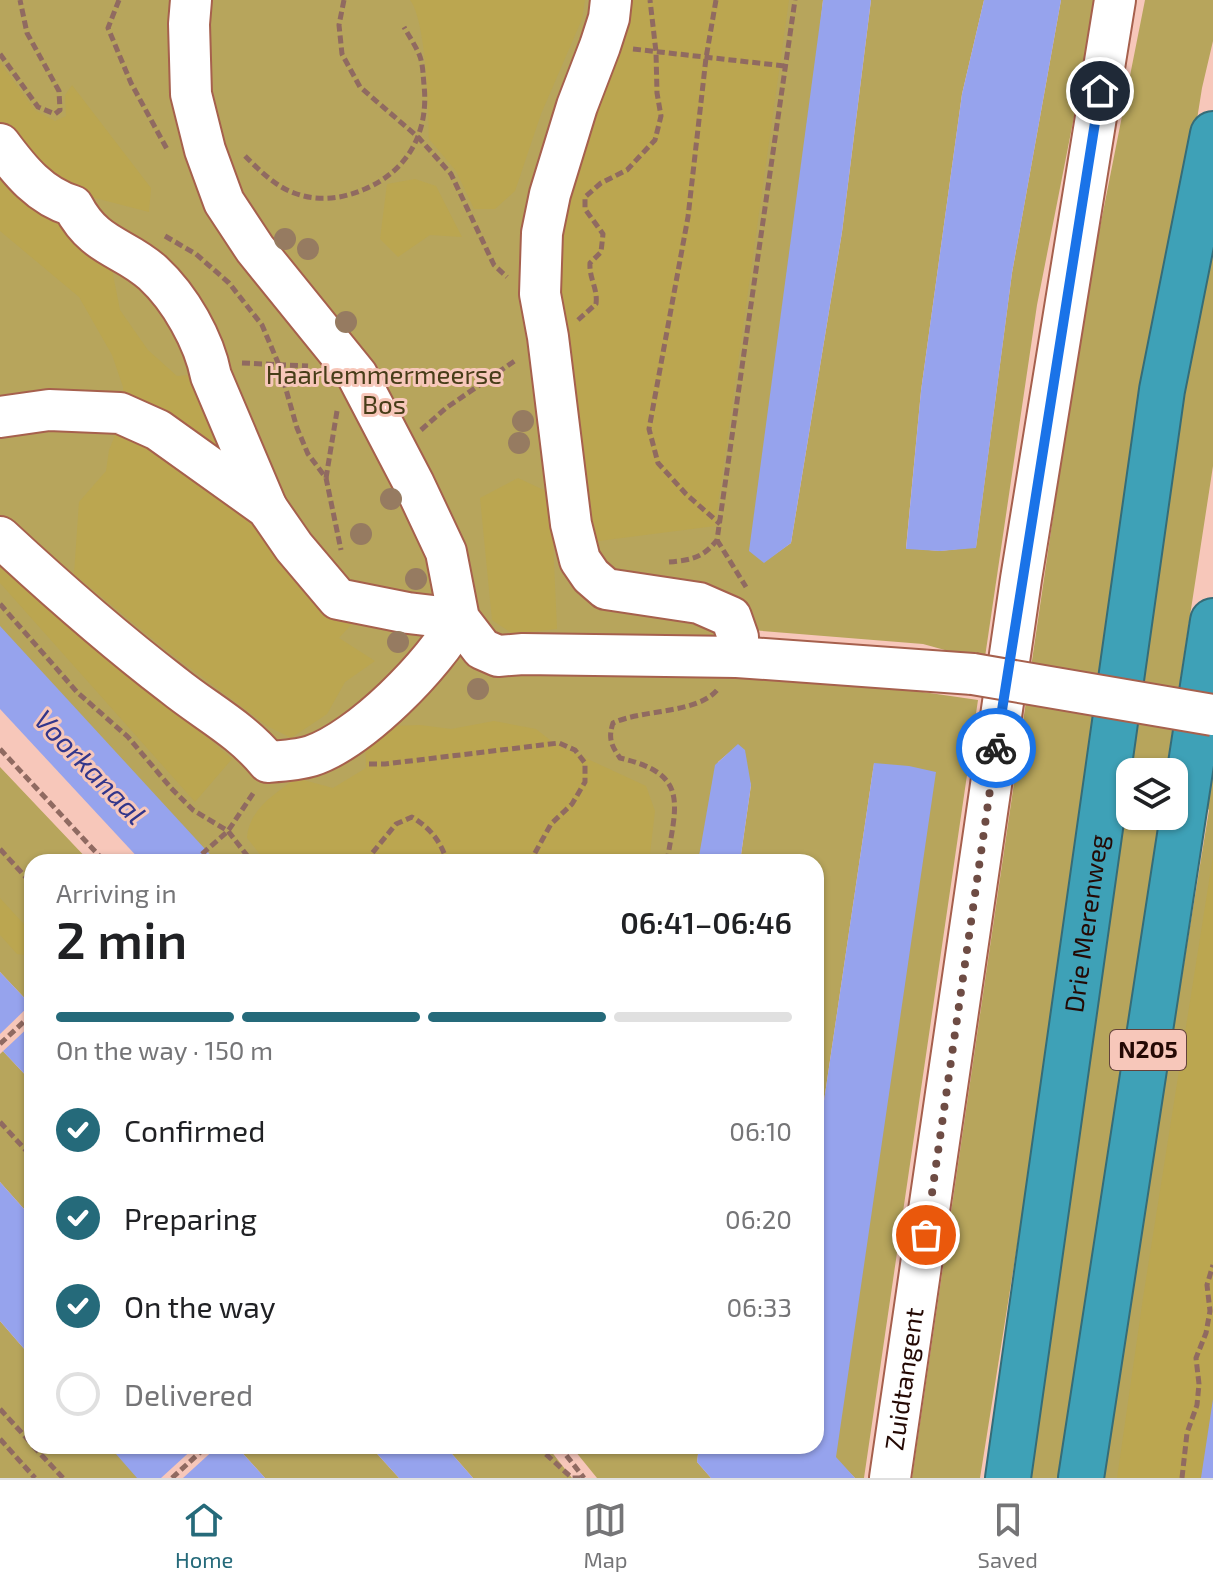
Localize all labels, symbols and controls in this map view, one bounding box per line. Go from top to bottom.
pin [1066,57,1134,125]
icon: home [1078,69,1122,113]
park label: Haarlemmermeerse Bos [266,358,502,419]
water label: Voorkanaal [28,702,154,831]
courier [956,708,1036,788]
icon: bike [974,726,1018,770]
map controls [1116,758,1188,830]
button: layers [1116,758,1188,830]
street label: Drie Merenweg [1057,832,1113,1014]
text: Arriving in [56,877,177,908]
text: 06:41–06:46 [620,904,792,940]
text: 2 min [56,907,187,969]
road number: N205 [1110,1030,1186,1070]
text: On the way · 150 m [56,1034,273,1065]
icon: check [56,1108,100,1152]
text: Confirmed [124,1112,265,1148]
text: 06:10 [729,1115,792,1146]
icon: check [56,1196,100,1240]
text: Preparing [124,1200,257,1236]
pin [892,1201,960,1269]
text: 06:20 [725,1203,792,1234]
icon: bag [904,1213,948,1257]
icon: check [56,1284,100,1328]
text: On the way [124,1288,276,1324]
text: 06:33 [726,1291,792,1322]
street label: Zuidtangent [877,1305,929,1452]
text: Delivered [124,1376,253,1412]
tab: Home [175,1498,233,1572]
tab: Map [583,1498,628,1572]
tab: Saved [978,1498,1038,1572]

